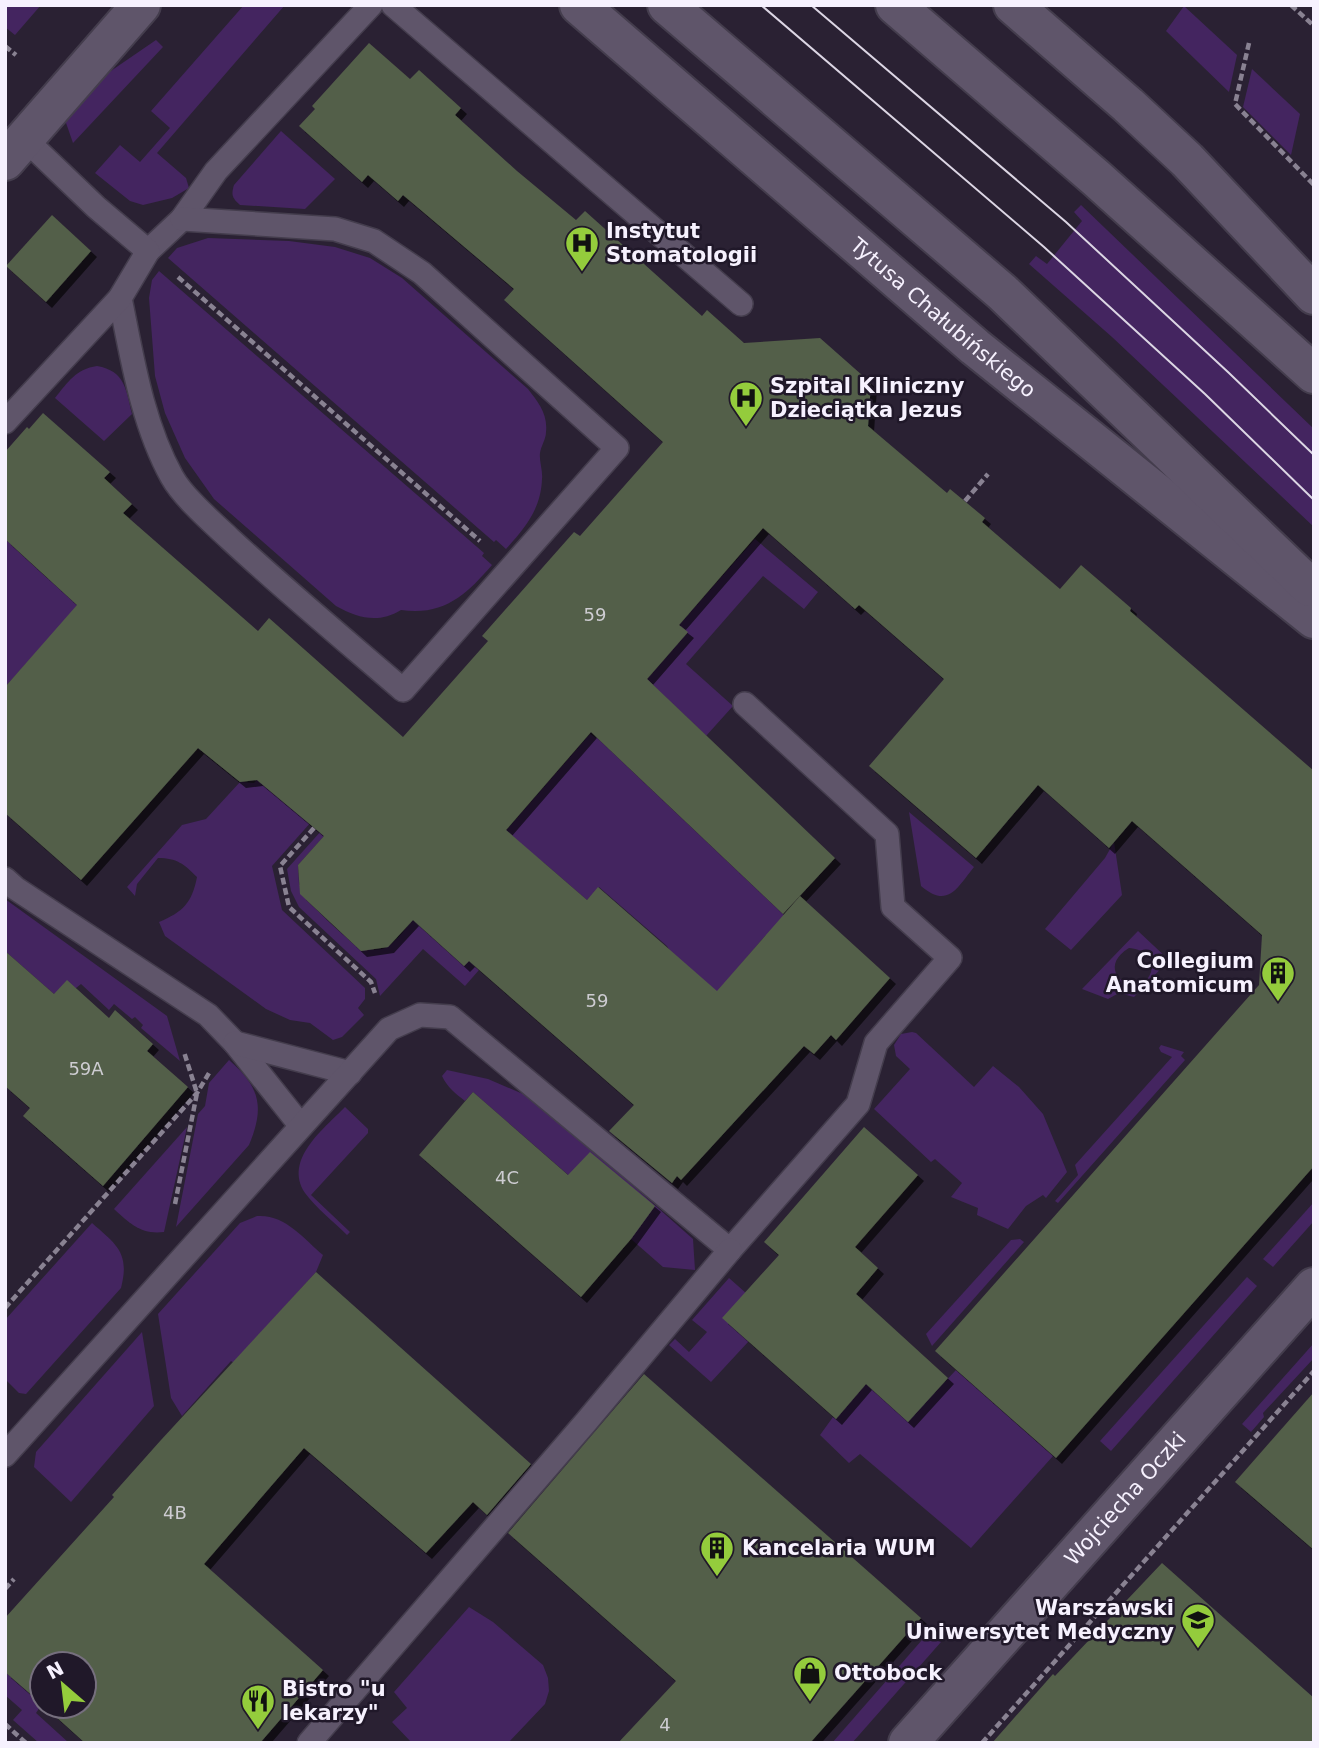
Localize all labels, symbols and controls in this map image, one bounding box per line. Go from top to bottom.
place label: Instytut Stomatologii [606,219,757,267]
hospital icon: Instytut Stomatologii [563,224,601,273]
street label: Tytusa Chałubińskiego [845,232,1040,403]
place label: Szpital Kliniczny Dzieciątka Jezus [770,374,965,422]
hospital icon: Szpital Kliniczny Dzieciątka Jezus [727,379,765,428]
house number: 59 [584,604,606,625]
place label: Collegium Anatomicum [1106,949,1254,997]
building icon: Collegium Anatomicum [1259,954,1297,1003]
house number: 59 [586,990,608,1011]
house number: 59A [68,1058,104,1079]
house number: 4C [495,1167,519,1188]
street label: Wojciecha Oczki [1060,1427,1191,1570]
house number: 4B [163,1502,187,1523]
building icon: Kancelaria WUM [698,1529,736,1578]
place label: Kancelaria WUM [742,1536,936,1560]
place label: Warszawski Uniwersytet Medyczny [906,1596,1174,1644]
school or university icon: Warszawski Uniwersytet Medyczny [1179,1601,1217,1650]
north arrow [28,1650,98,1720]
shop icon: Ottobock [791,1654,829,1703]
text: N [43,1657,67,1683]
place label: Ottobock [834,1661,943,1685]
place label: Bistro "u lekarzy" [282,1677,386,1725]
restaurant icon: Bistro "u lekarzy" [239,1682,277,1731]
house number: 4 [659,1714,671,1735]

